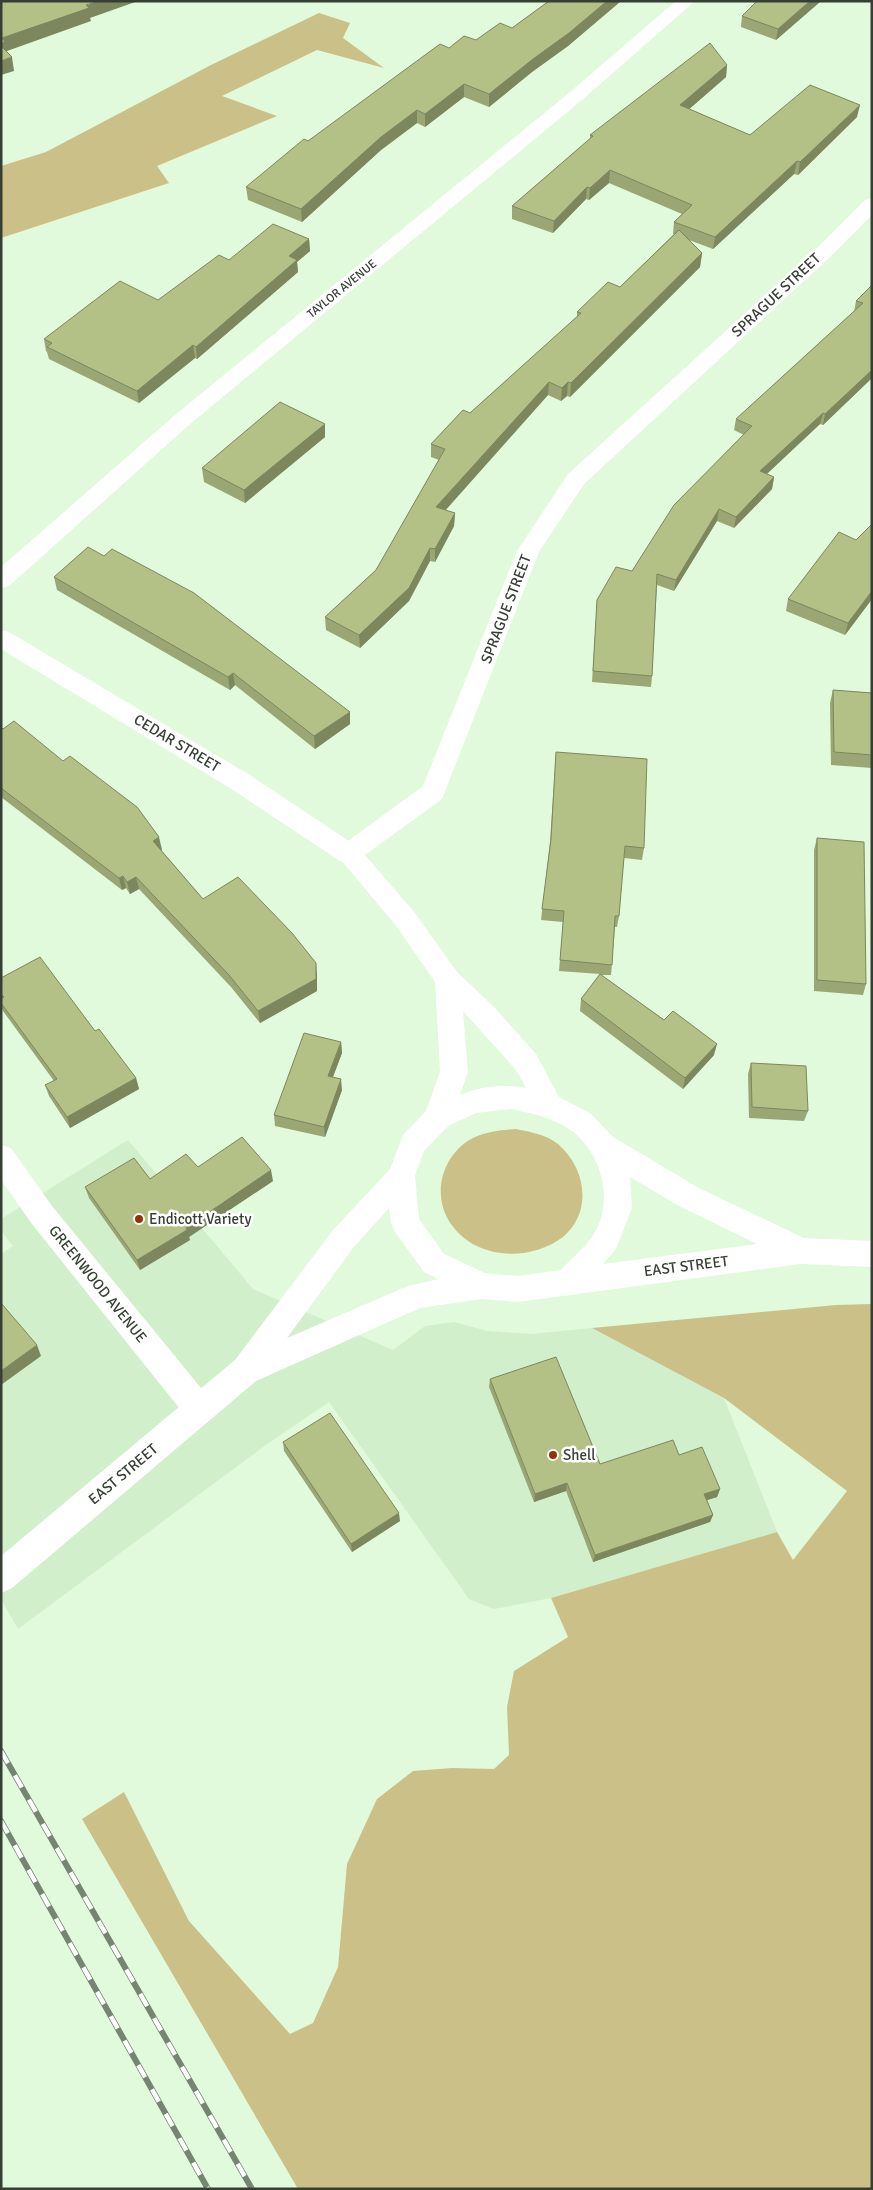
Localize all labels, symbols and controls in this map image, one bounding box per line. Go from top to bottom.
street label: SPRAGUE STREET [728,249,825,341]
street label: TAYLOR AVENUE [304,256,380,322]
street label: SPRAGUE STREET [477,552,535,666]
street label: CEDAR STREET [131,710,224,776]
place label: Endicott Variety [149,1210,251,1228]
marker: Endicott Variety [133,1213,145,1225]
street label: GREENWOOD AVENUE [45,1222,151,1346]
street label: EAST STREET [643,1252,730,1280]
street label: EAST STREET [85,1439,162,1508]
place label: Shell [563,1446,596,1464]
marker: Shell [547,1449,559,1461]

